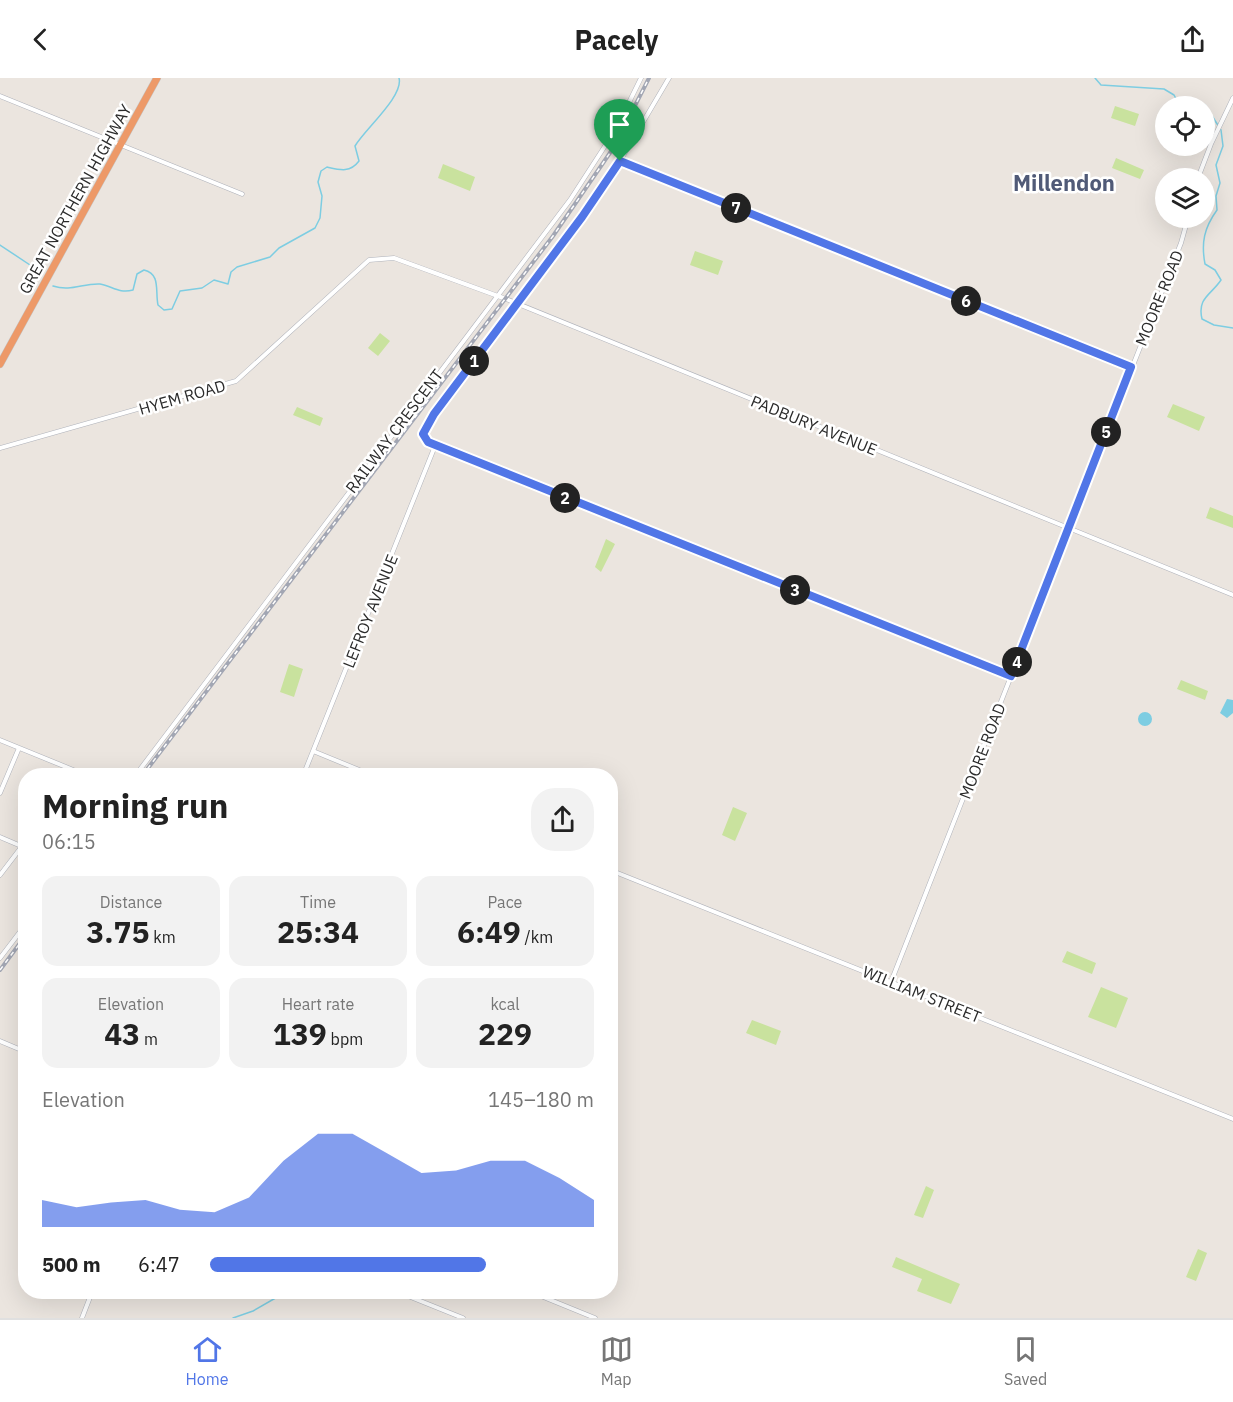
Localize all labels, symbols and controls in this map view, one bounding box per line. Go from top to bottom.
text: Pacely [574,22,659,57]
icon: back [24,23,57,56]
icon: share [1176,23,1209,56]
map controls [1155,96,1215,228]
button: locate [1155,96,1215,156]
pin [594,99,645,161]
street label: GREAT NORTHERN HIGHWAY [14,100,136,297]
icon: arrive [603,108,636,141]
district label: Millendon [1013,168,1115,197]
button: layers [1155,168,1215,228]
pin: 7 [721,193,751,223]
text: 7 [731,198,741,218]
street label: MOORE ROAD [1131,247,1187,349]
pin: 6 [951,286,981,316]
text: 6 [961,291,971,311]
pin: 1 [459,346,489,376]
text: 1 [469,351,479,371]
street label: RAILWAY CRESCENT [341,365,447,497]
street label: HYEM ROAD [136,375,228,419]
street label: PADBURY AVENUE [748,391,880,459]
pin: 5 [1091,417,1121,447]
text: 5 [1101,422,1111,442]
pin: 2 [550,483,580,513]
text: 2 [560,488,570,508]
street label: LEFROY AVENUE [338,551,402,671]
pin: 3 [780,575,810,605]
text: 3 [790,580,800,600]
pin: 4 [1002,647,1032,677]
text: 4 [1012,652,1022,672]
street label: MOORE ROAD [955,700,1009,802]
text: Morning run [42,784,228,827]
button: share [531,788,594,851]
text: 06:15 [42,828,96,855]
text: Distance [100,892,162,912]
text: Time [300,892,336,912]
text: Pace [488,892,522,912]
text: 3.75 [86,912,150,951]
text: 25:34 [277,912,359,951]
text: 6:49 [457,912,521,951]
text: km [150,927,176,947]
text: /km [521,927,553,947]
street label: WILLIAM STREET [860,961,984,1027]
text: Elevation [98,994,164,1014]
text: Heart rate [282,994,354,1014]
text: kcal [490,994,520,1014]
text: 43 [104,1014,140,1053]
text: 139 [273,1014,327,1053]
text: 229 [478,1014,532,1053]
text: m [140,1029,158,1049]
text: bpm [327,1029,363,1049]
text: Elevation [42,1086,125,1113]
text: 145–180 m [488,1086,594,1113]
text: 500 m [42,1251,101,1278]
text: 6:47 [138,1251,180,1278]
tab: Home [186,1333,229,1389]
tab: Map [600,1333,633,1389]
tab: Saved [1004,1333,1047,1389]

